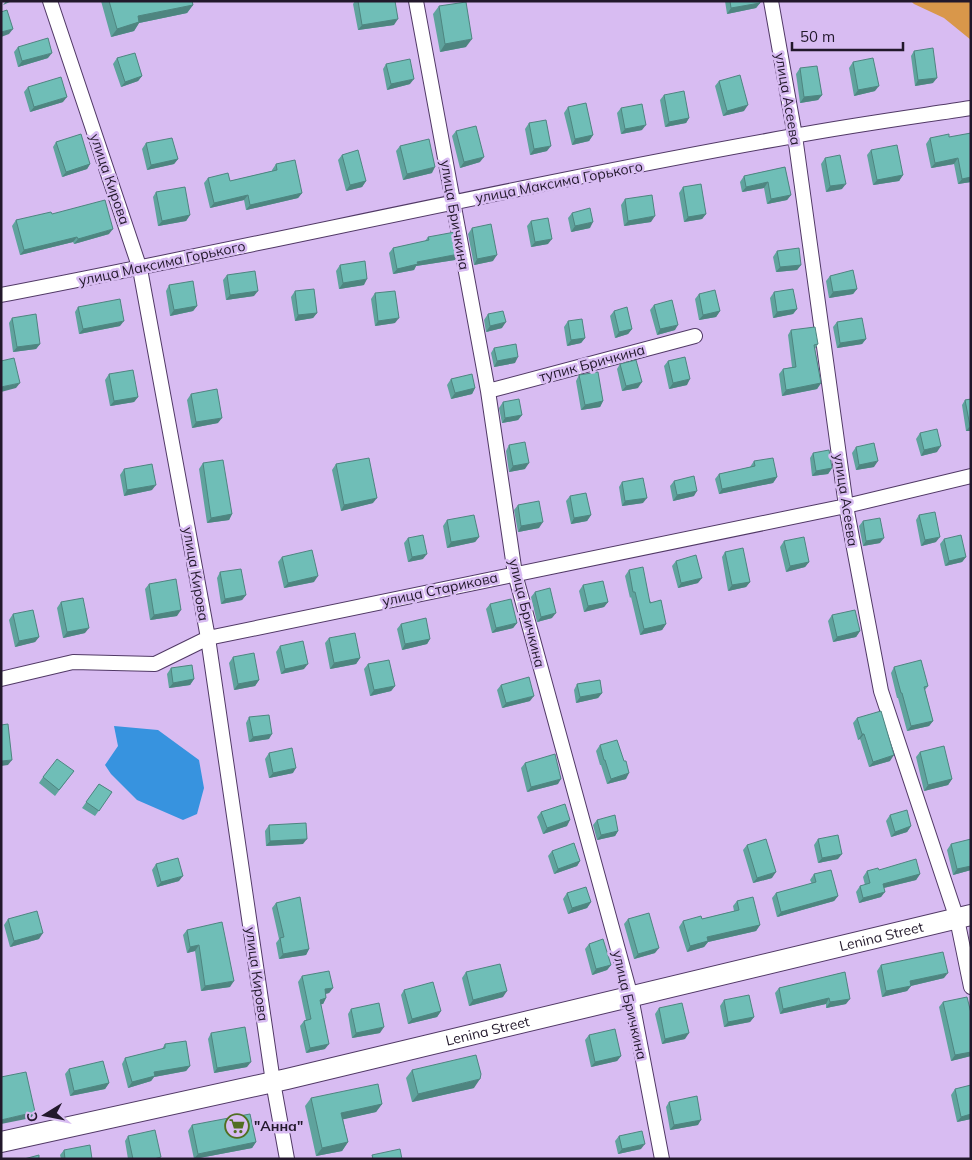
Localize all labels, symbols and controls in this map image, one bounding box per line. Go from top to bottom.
scale bar [792,20,903,52]
text: 50 m [800,27,835,46]
street label: улица Асеева [771,51,805,147]
street label: улица Кирова [86,131,134,227]
street label: улица Максима Горького [474,157,644,207]
street label: улица Бричкина [436,159,474,271]
street label: улица Максима Горького [77,237,247,289]
street label: тупик Бричкина [537,340,647,386]
street label: улица Асеева [830,452,862,548]
street label: улица Кирова [179,526,213,622]
street label: улица Бричкина [505,557,549,669]
street label: улица Старикова [381,568,499,610]
street label: Lenina Street [837,918,925,955]
street label: улица Кирова [241,926,273,1022]
street label: улица Бричкина [609,949,651,1061]
street label: Lenina Street [444,1012,531,1050]
north arrow [20,1090,70,1140]
text: С [23,1111,42,1124]
supermarket icon: "Анна" [224,1113,250,1139]
place label: "Анна" [254,1117,303,1135]

